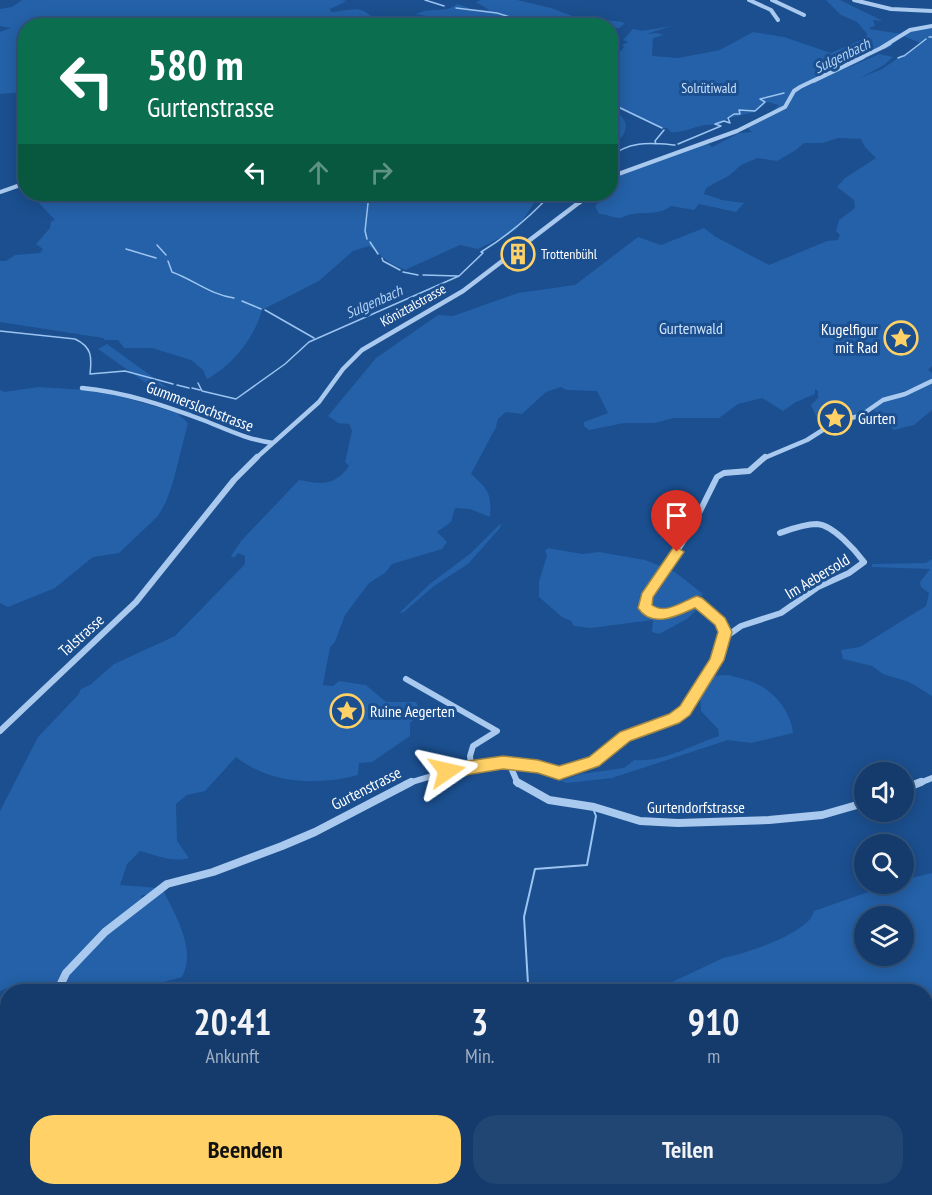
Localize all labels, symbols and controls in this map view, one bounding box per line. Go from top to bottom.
water label: Sulgenbach [811,33,874,77]
text: 580 m [147,37,244,92]
icon: left [48,42,126,120]
park label: Solrütiwald [681,79,737,97]
text: Gurtenstrasse [147,90,274,124]
icon: left [239,156,272,189]
icon: ahead [302,156,335,189]
icon: right [365,156,398,189]
building icon: Trottenbühl [500,236,536,272]
place label: Trottenbühl [541,245,598,263]
street label: Köniztalstrasse [377,279,449,330]
water label: Sulgenbach [342,280,406,322]
park label: Gurtenwald [659,318,723,338]
place label: Kugelfigur mit Rad [821,319,879,357]
place icon: Kugelfigur mit Rad [883,320,919,356]
street label: Gummerslochstrasse [143,376,257,436]
place icon: Gurten [817,400,853,436]
place label: Gurten [858,408,896,428]
pin [651,490,702,552]
icon: arrive [660,499,693,532]
street label: Im Aebersold [781,549,853,603]
street label: Talstrasse [54,610,108,660]
place icon: Ruine Aegerten [329,693,365,729]
place label: Ruine Aegerten [370,701,455,721]
position arrow [415,739,479,803]
street label: Gurtenstrasse [328,762,404,814]
map controls [854,762,914,966]
button: sound [854,762,914,822]
street label: Gurtendorfstrasse [647,797,745,817]
button: search [854,834,914,894]
button: layers [854,906,914,966]
text: 20:41 [194,998,271,1045]
text: 3 [471,998,488,1045]
text: 910 [688,998,739,1045]
text: Ankunft [206,1043,259,1069]
text: Min. [465,1043,494,1069]
text: m [707,1043,720,1069]
button: Beenden [30,1115,461,1184]
button: Teilen [473,1115,903,1184]

